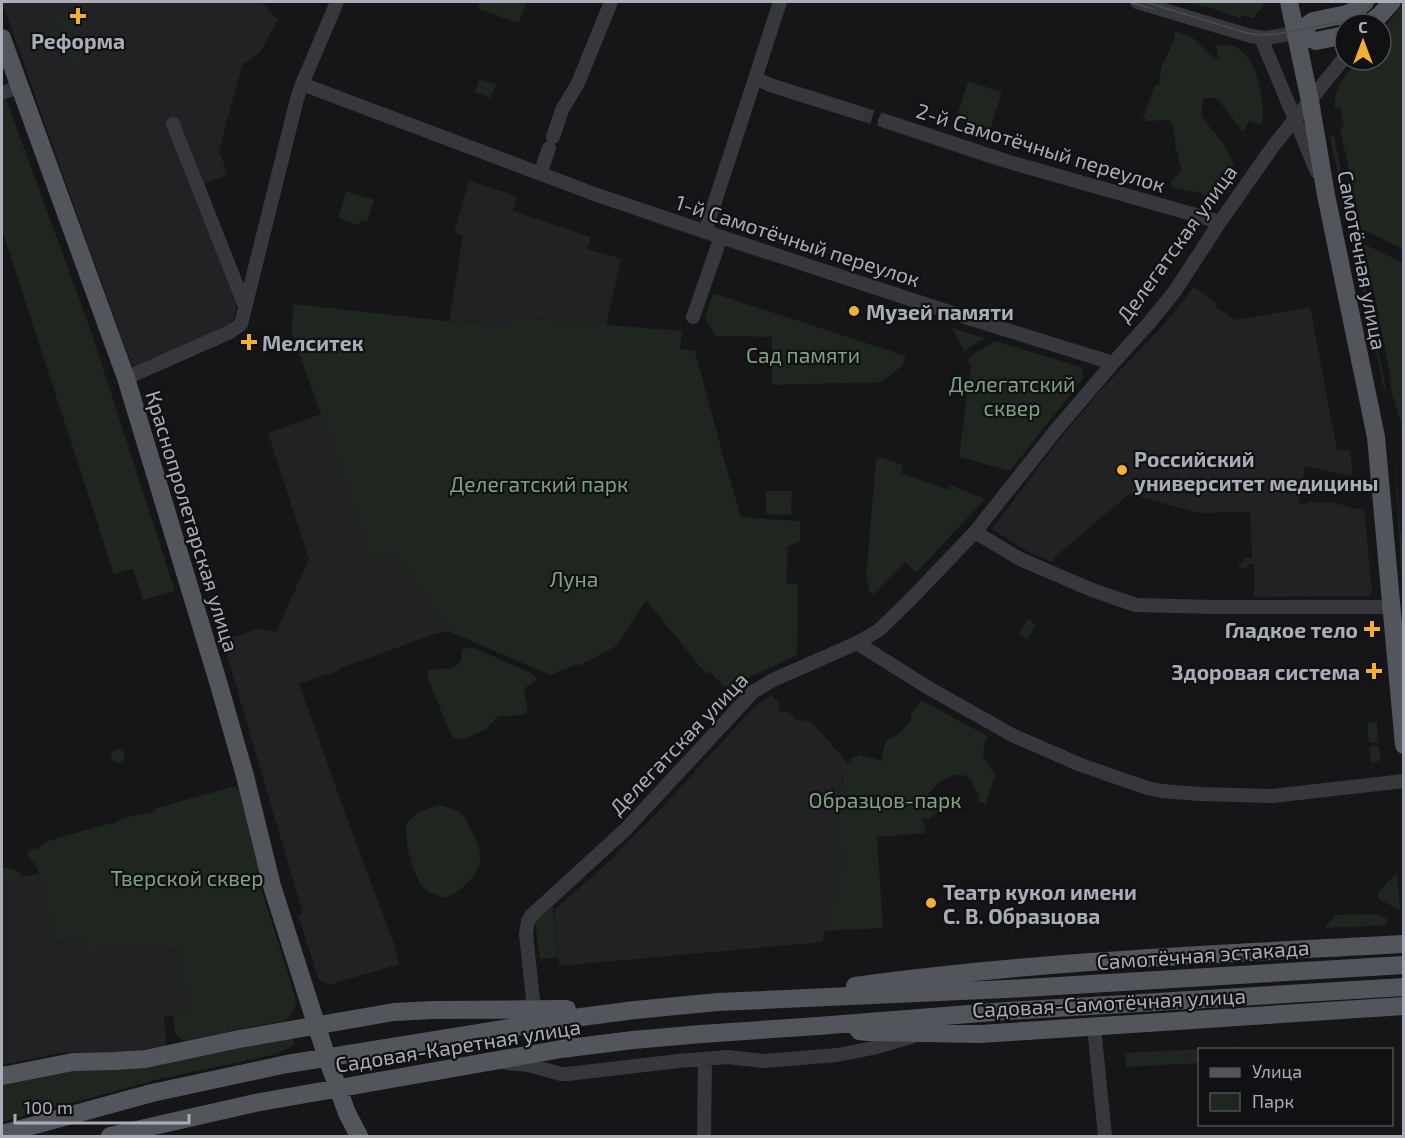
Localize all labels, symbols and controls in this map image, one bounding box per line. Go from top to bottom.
marker: Реформа [69,7,87,25]
north arrow [1333,12,1393,72]
text: С [1358,17,1368,36]
place label: Реформа [31,28,125,53]
street label: 2-й Самотёчный переулок [913,97,1168,198]
street label: Делегатская улица [1111,159,1242,327]
street label: Самотёчная улица [1332,168,1393,352]
street label: 1-й Самотёчный переулок [672,189,923,292]
place label: Музей памяти [866,299,1014,324]
marker: Музей памяти [847,304,861,318]
place label: Мелситек [262,330,364,355]
marker: Мелситек [240,333,258,351]
park label: Сад памяти [746,342,860,367]
park label: Делегатский сквер [949,371,1075,420]
street label: Краснопролетарская улица [140,387,245,655]
place label: Российский университет медицины [1134,446,1379,495]
marker: Российский университет медицины [1115,463,1129,477]
park label: Делегатский парк [450,471,628,496]
park label: Луна [550,566,598,592]
place label: Гладкое тело [1225,617,1358,642]
marker: Гладкое тело [1363,620,1381,638]
place label: Здоровая система [1172,659,1360,684]
marker: Здоровая система [1365,662,1383,680]
street label: Делегатская улица [604,667,753,820]
park label: Образцов-парк [809,787,961,812]
park label: Тверской сквер [111,865,263,890]
place label: Театр кукол имени С. В. Образцова [943,879,1137,928]
marker: Театр кукол имени С. В. Образцова [924,896,938,910]
street label: Самотёчная эстакада [1096,934,1310,974]
street label: Садовая-Самотёчная улица [971,982,1247,1023]
street label: Садовая-Каретная улица [334,1013,583,1078]
legend [1198,1048,1393,1126]
text: Улица [1252,1060,1302,1082]
scale bar [15,1087,189,1125]
text: Парк [1252,1090,1294,1112]
text: 100 m [24,1096,73,1118]

